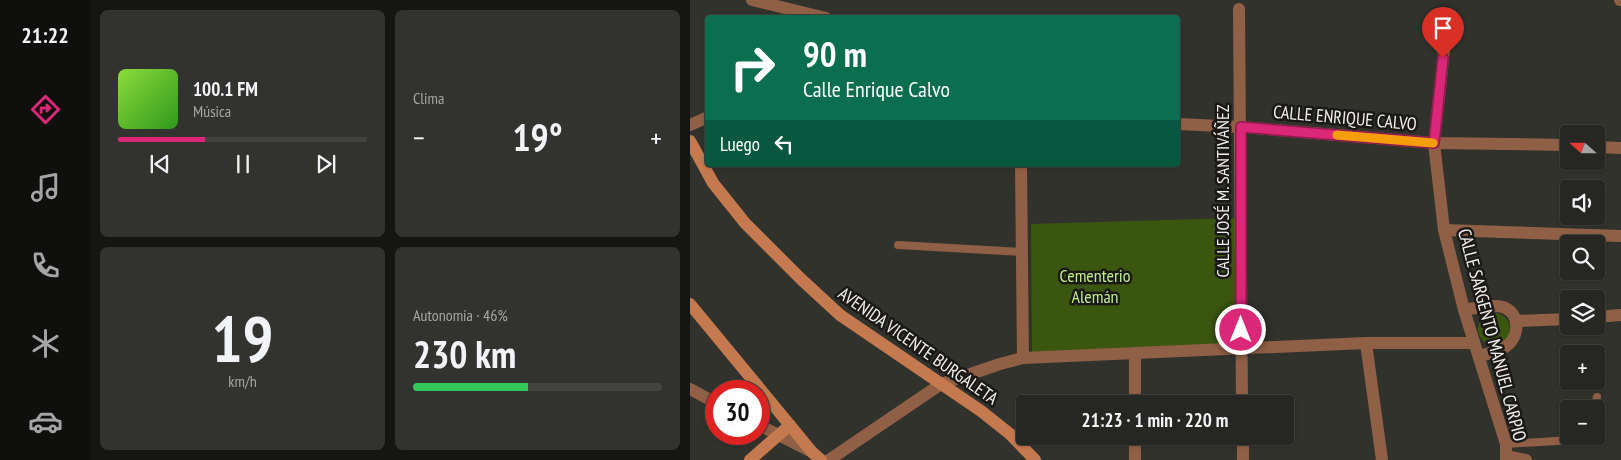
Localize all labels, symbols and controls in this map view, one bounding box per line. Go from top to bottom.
pin [1422,7,1464,58]
icon: arrive [1429,14,1457,42]
text: 21:22 [21,21,69,49]
text: 90 m [803,31,867,77]
icon: right [720,35,785,100]
text: Calle Enrique Calvo [803,75,950,103]
text: 100.1 FM [193,77,258,101]
text: Clima [413,88,444,108]
icon: directions [28,92,63,127]
street label: CALLE ENRIQUE CALVO [1272,100,1418,135]
text: Música [193,101,231,121]
street label: CALLE JOSÉ M. SANTIVÁÑEZ [1211,104,1234,278]
text: 19° [512,112,563,161]
text: − [413,119,425,156]
text: + [650,119,662,156]
north arrow [1560,125,1605,170]
map controls [1560,125,1605,445]
icon: left [770,130,798,158]
text: Luego [720,132,760,156]
icon: previous [146,150,174,178]
icon: pause [229,150,257,178]
icon: next [312,150,340,178]
icon: music [28,170,63,205]
button: sound [1560,180,1605,225]
street label: CALLE SARGENTO MANUEL CARPIO [1453,226,1532,444]
button: search [1560,235,1605,280]
icon: phone [28,248,63,283]
park label: Cementerio Alemán [1059,264,1131,308]
street label: AVENIDA VICENTE BURGALETA [834,282,1003,410]
button: layers [1560,290,1605,335]
text: 19 [211,296,274,380]
position arrow [1214,303,1266,355]
text: Autonomía · 46% [413,305,508,325]
icon: climate [28,326,63,361]
text: 230 km [413,329,516,378]
button: + [1560,345,1605,390]
text: km/h [228,371,257,391]
speed limit sign: 30 [705,380,770,445]
button: − [1560,400,1605,445]
icon: car [28,404,63,439]
text: 21:23 · 1 min · 220 m [1082,408,1228,432]

